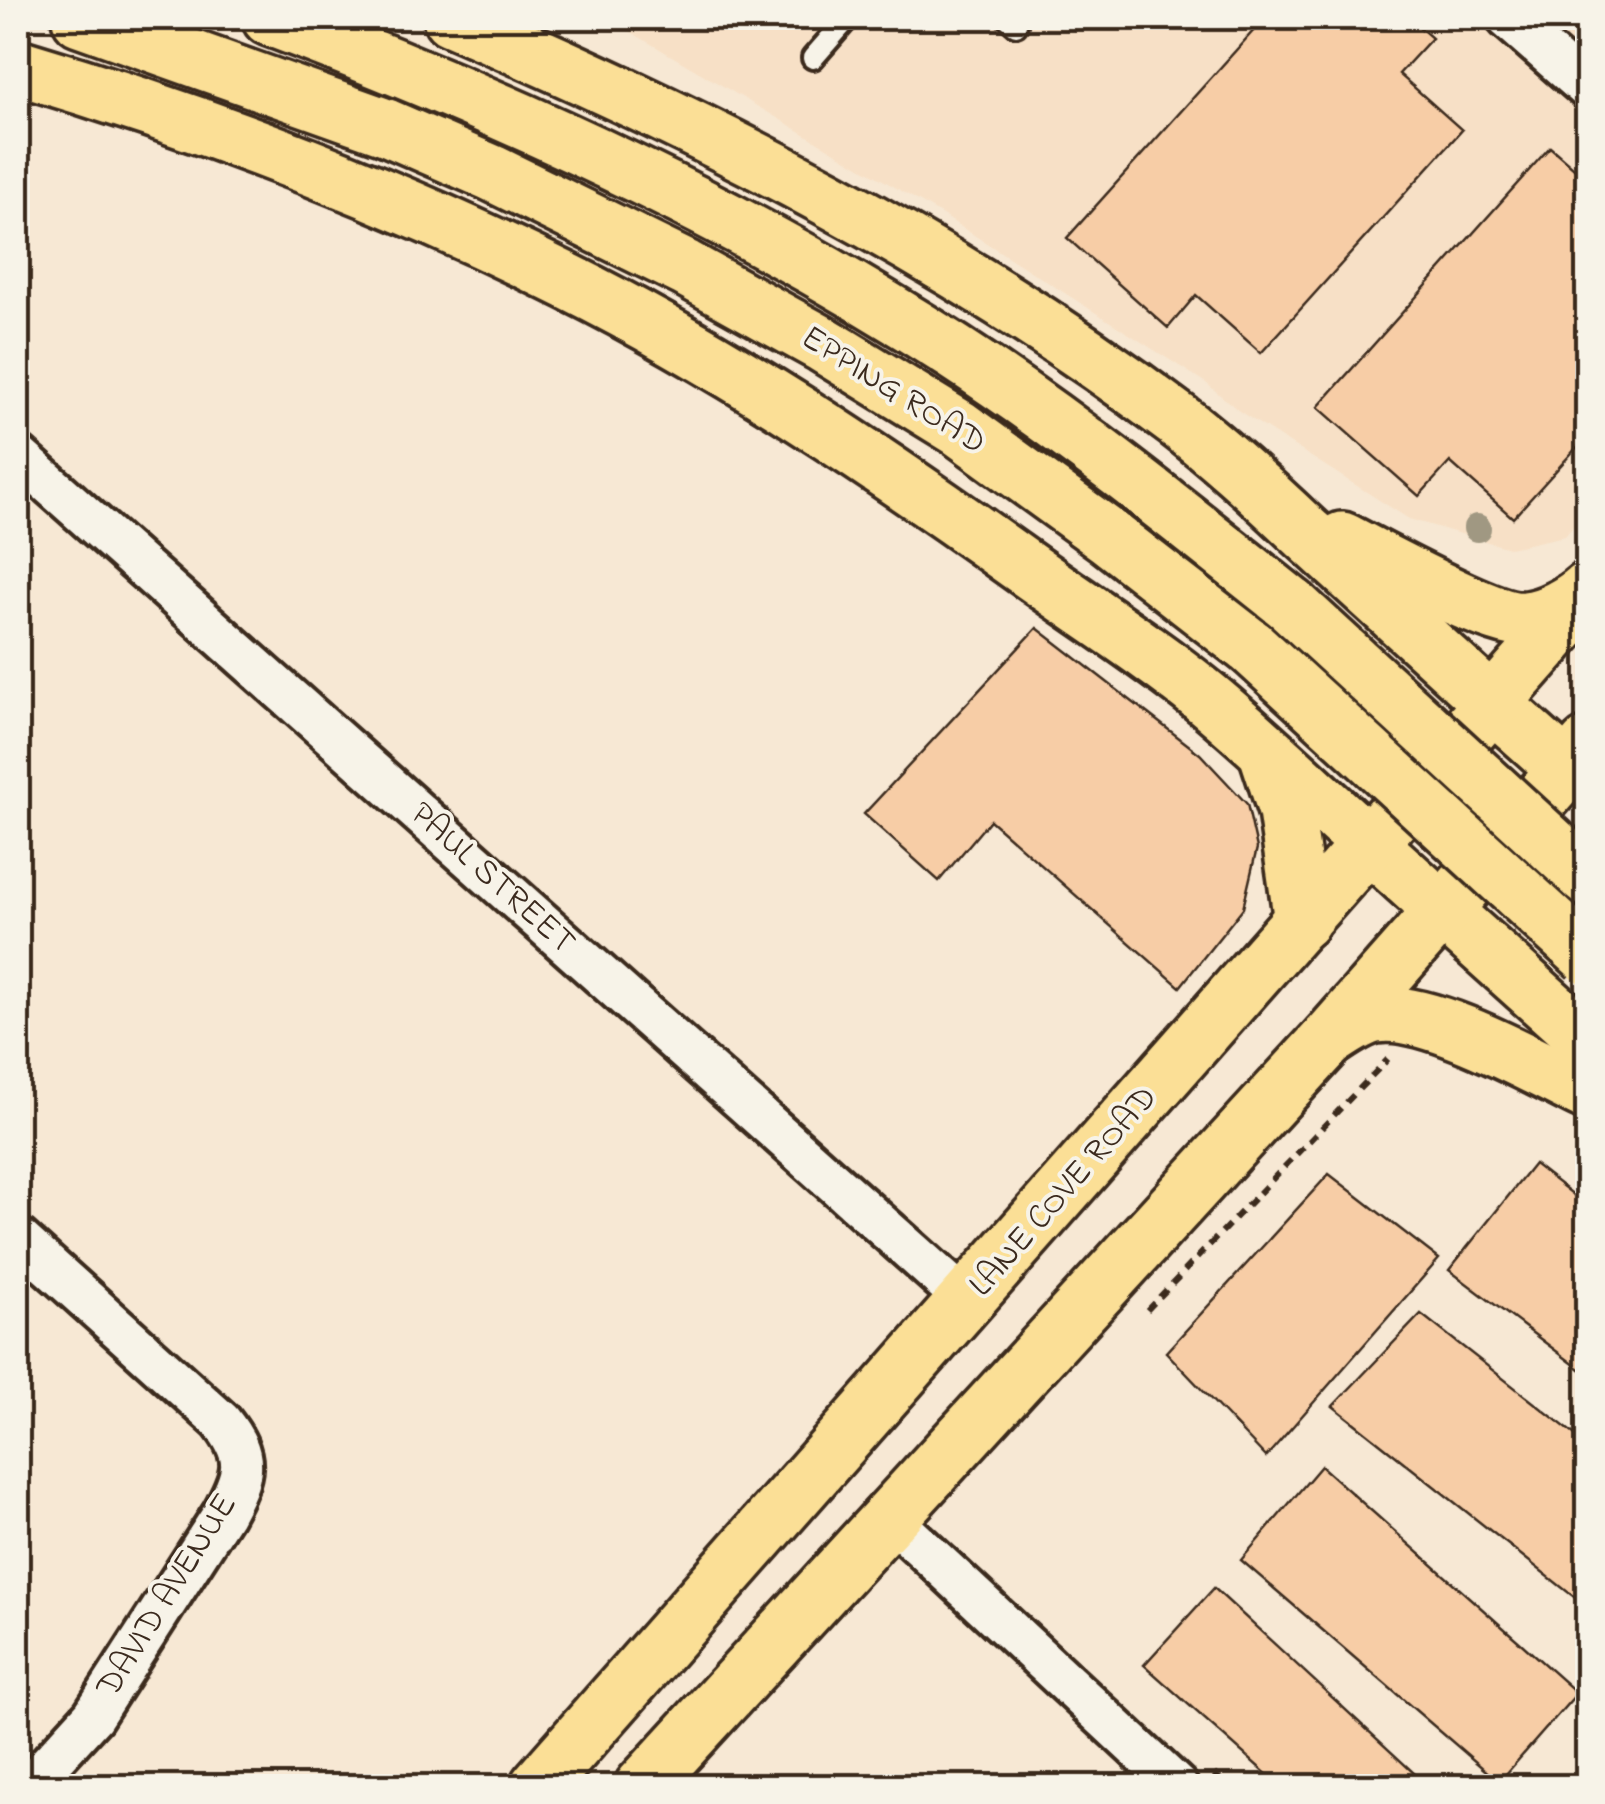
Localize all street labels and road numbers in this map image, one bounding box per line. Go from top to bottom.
street label: EPPING ROAD [790,314,996,468]
street label: PAUL STREET [398,790,586,968]
street label: LANE COVE ROAD [958,1075,1170,1309]
street label: DAVID AVENUE [84,1484,251,1709]

